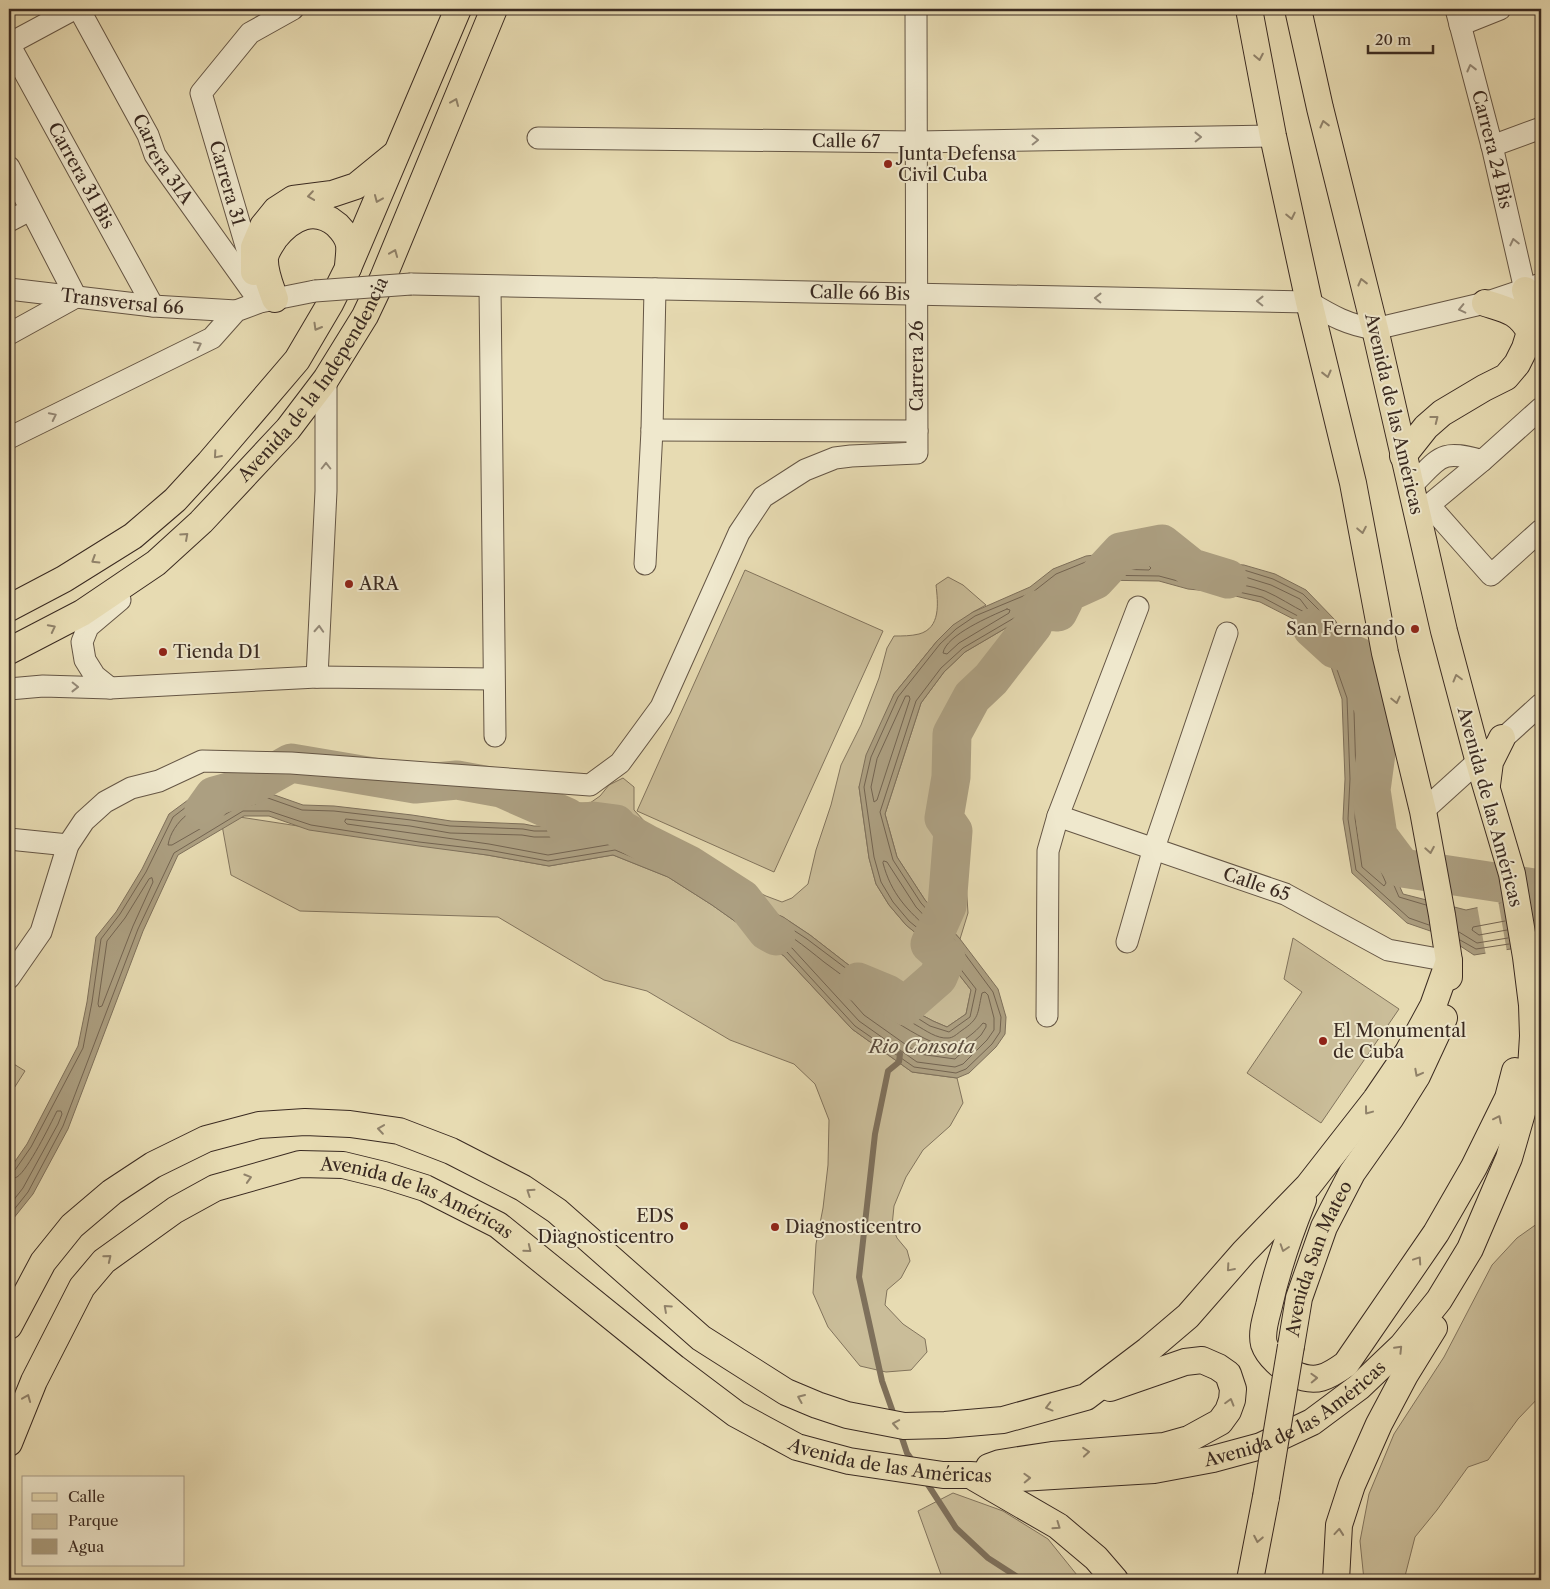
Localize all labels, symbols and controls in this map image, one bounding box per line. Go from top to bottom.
scale bar [1368,22,1432,54]
text: 20 m [1375,30,1411,49]
one-way arrow [1253,52,1263,61]
one-way arrow [1467,64,1477,72]
street label: Carrera 24 Bis [1467,88,1517,211]
one-way arrow [449,98,460,107]
street label: Carrera 31A [128,110,198,209]
street label: Carrera 31 Bis [43,119,119,233]
one-way arrow [1319,119,1330,128]
street label: Calle 67 [812,130,880,153]
one-way arrow [1194,132,1202,142]
one-way arrow [1032,135,1040,145]
street label: Carrera 31 [204,138,250,228]
place label: Junta Defensa Civil Cuba [895,143,1017,186]
marker: Junta Defensa Civil Cuba [882,158,894,170]
one-way arrow [306,191,315,201]
one-way arrow [374,194,384,203]
one-way arrow [1285,211,1296,220]
one-way arrow [1509,238,1520,247]
one-way arrow [387,249,398,258]
street label: Avenida de la Independencia [233,273,393,487]
one-way arrow [1357,277,1368,286]
street label: Calle 66 Bis [809,281,911,305]
street label: Transversal 66 [59,284,185,319]
one-way arrow [1094,293,1102,303]
one-way arrow [1256,296,1264,306]
one-way arrow [1458,303,1466,314]
street label: Avenida de las Américas [1360,310,1428,517]
one-way arrow [313,321,323,330]
street label: Carrera 26 [906,321,928,411]
one-way arrow [193,341,202,351]
one-way arrow [1321,370,1332,379]
one-way arrow [47,412,56,422]
one-way arrow [1429,417,1438,425]
one-way arrow [214,449,223,458]
one-way arrow [321,462,331,470]
one-way arrow [1356,526,1366,535]
one-way arrow [180,533,189,542]
one-way arrow [91,553,100,563]
place label: ARA [358,573,399,595]
marker: ARA [343,578,355,590]
place label: San Fernando [1286,618,1405,640]
marker: San Fernando [1409,623,1421,635]
one-way arrow [47,624,56,634]
one-way arrow [314,624,324,632]
place label: Tienda D1 [173,641,261,663]
marker: Tienda D1 [157,646,169,658]
one-way arrow [1452,675,1462,683]
one-way arrow [72,682,79,692]
one-way arrow [1390,695,1401,704]
street label: Avenida de las Américas [1452,704,1527,909]
one-way arrow [1424,846,1435,855]
street label: Calle 65 [1220,863,1293,906]
place label: El Monumental de Cuba [1333,1020,1466,1063]
water label: Rio Consota [867,1035,976,1058]
marker: El Monumental de Cuba [1317,1035,1329,1047]
one-way arrow [1414,1067,1424,1076]
one-way arrow [1365,1105,1373,1114]
one-way arrow [1492,1115,1502,1124]
one-way arrow [377,1124,385,1134]
street label: Avenida de las Américas [319,1153,517,1244]
one-way arrow [243,1173,251,1183]
street label: Avenida San Mateo [1282,1177,1357,1339]
one-way arrow [526,1189,535,1198]
place label: EDS Diagnosticentro [538,1205,674,1248]
place label: Diagnosticentro [785,1216,922,1238]
marker: EDS Diagnosticentro [678,1220,690,1232]
marker: Diagnosticentro [769,1221,781,1233]
one-way arrow [1280,1243,1290,1252]
one-way arrow [522,1244,531,1252]
one-way arrow [103,1255,112,1264]
one-way arrow [1412,1256,1421,1266]
one-way arrow [1228,1262,1236,1271]
one-way arrow [663,1305,672,1314]
one-way arrow [1393,1345,1402,1354]
street label: Avenida de las Américas [1202,1356,1390,1472]
one-way arrow [1310,1373,1318,1383]
one-way arrow [21,1394,31,1402]
one-way arrow [797,1394,806,1405]
one-way arrow [1225,1399,1235,1407]
one-way arrow [1045,1401,1053,1411]
one-way arrow [892,1420,901,1430]
street label: Avenida de las Américas [784,1433,993,1487]
one-way arrow [1082,1447,1090,1458]
one-way arrow [1023,1472,1031,1483]
legend [22,1476,185,1566]
text: Calle [68,1487,105,1506]
text: Parque [68,1511,118,1530]
one-way arrow [1051,1520,1061,1529]
one-way arrow [1333,1527,1344,1535]
one-way arrow [1254,1534,1264,1543]
text: Agua [67,1537,104,1556]

